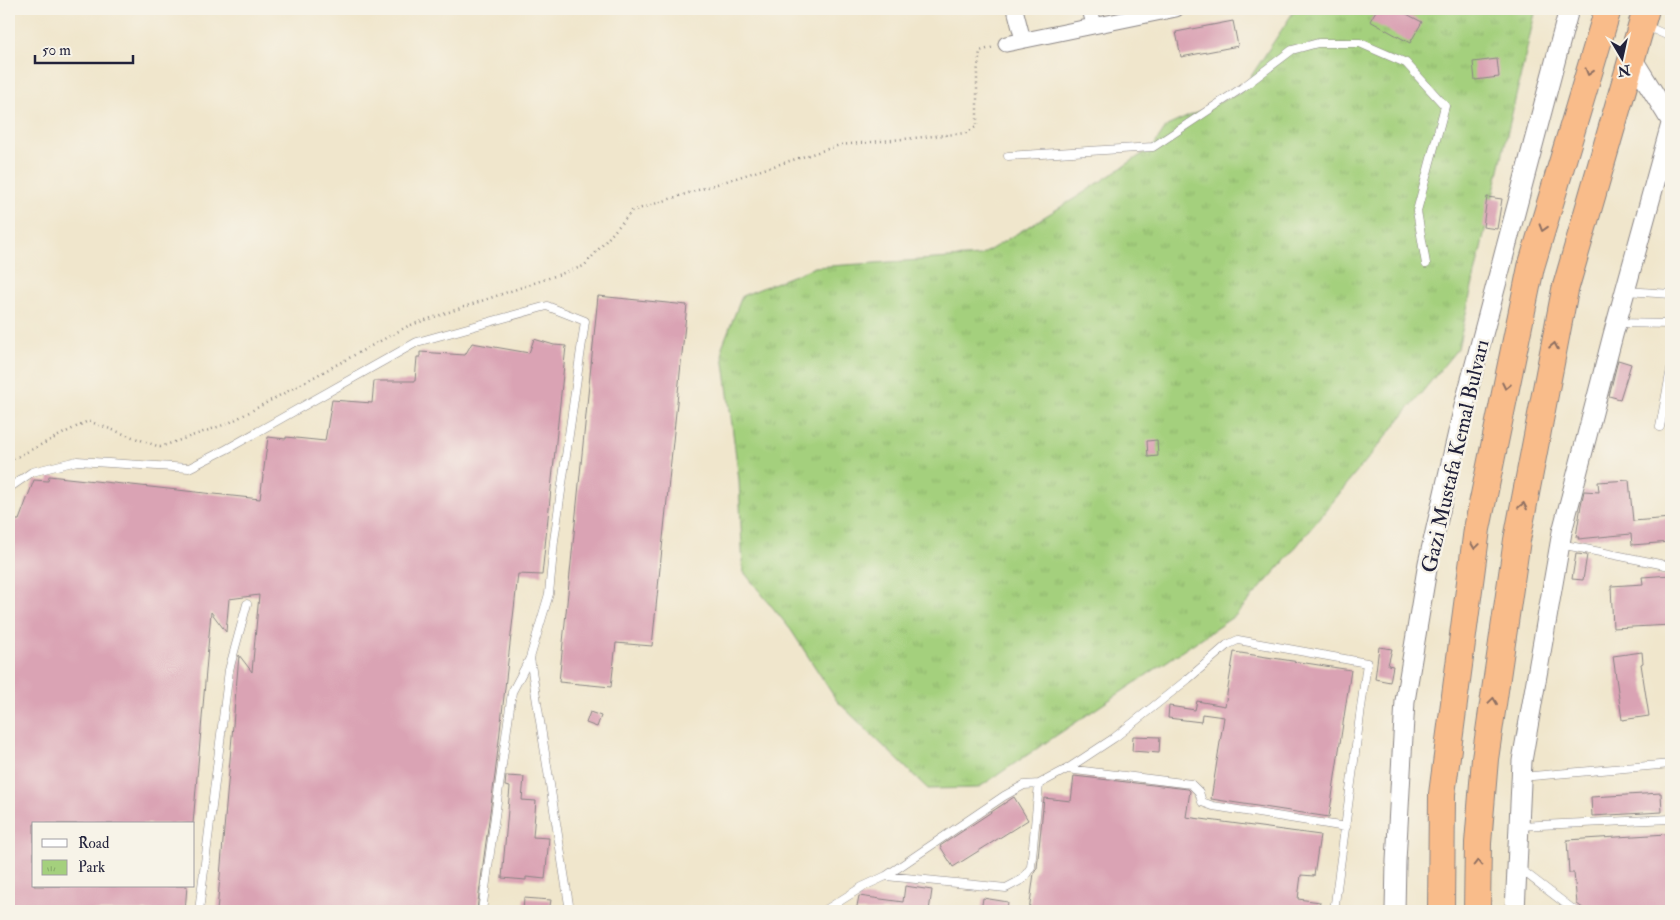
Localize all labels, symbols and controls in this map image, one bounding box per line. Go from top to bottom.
scale bar [35,32,132,64]
north arrow [1598,32,1648,82]
text: 50 m [42,41,71,60]
text: N [1616,61,1632,80]
one-way arrow [1585,68,1595,76]
one-way arrow [1538,223,1548,232]
street label: Gazi Mustafa Kemal Bulvarı [1415,336,1496,575]
one-way arrow [1548,342,1558,351]
one-way arrow [1502,382,1512,391]
one-way arrow [1517,501,1528,510]
one-way arrow [1470,542,1481,550]
one-way arrow [1488,697,1498,705]
legend [32,822,195,888]
text: Road [78,834,110,853]
text: Park [78,858,105,877]
one-way arrow [1473,858,1483,866]

